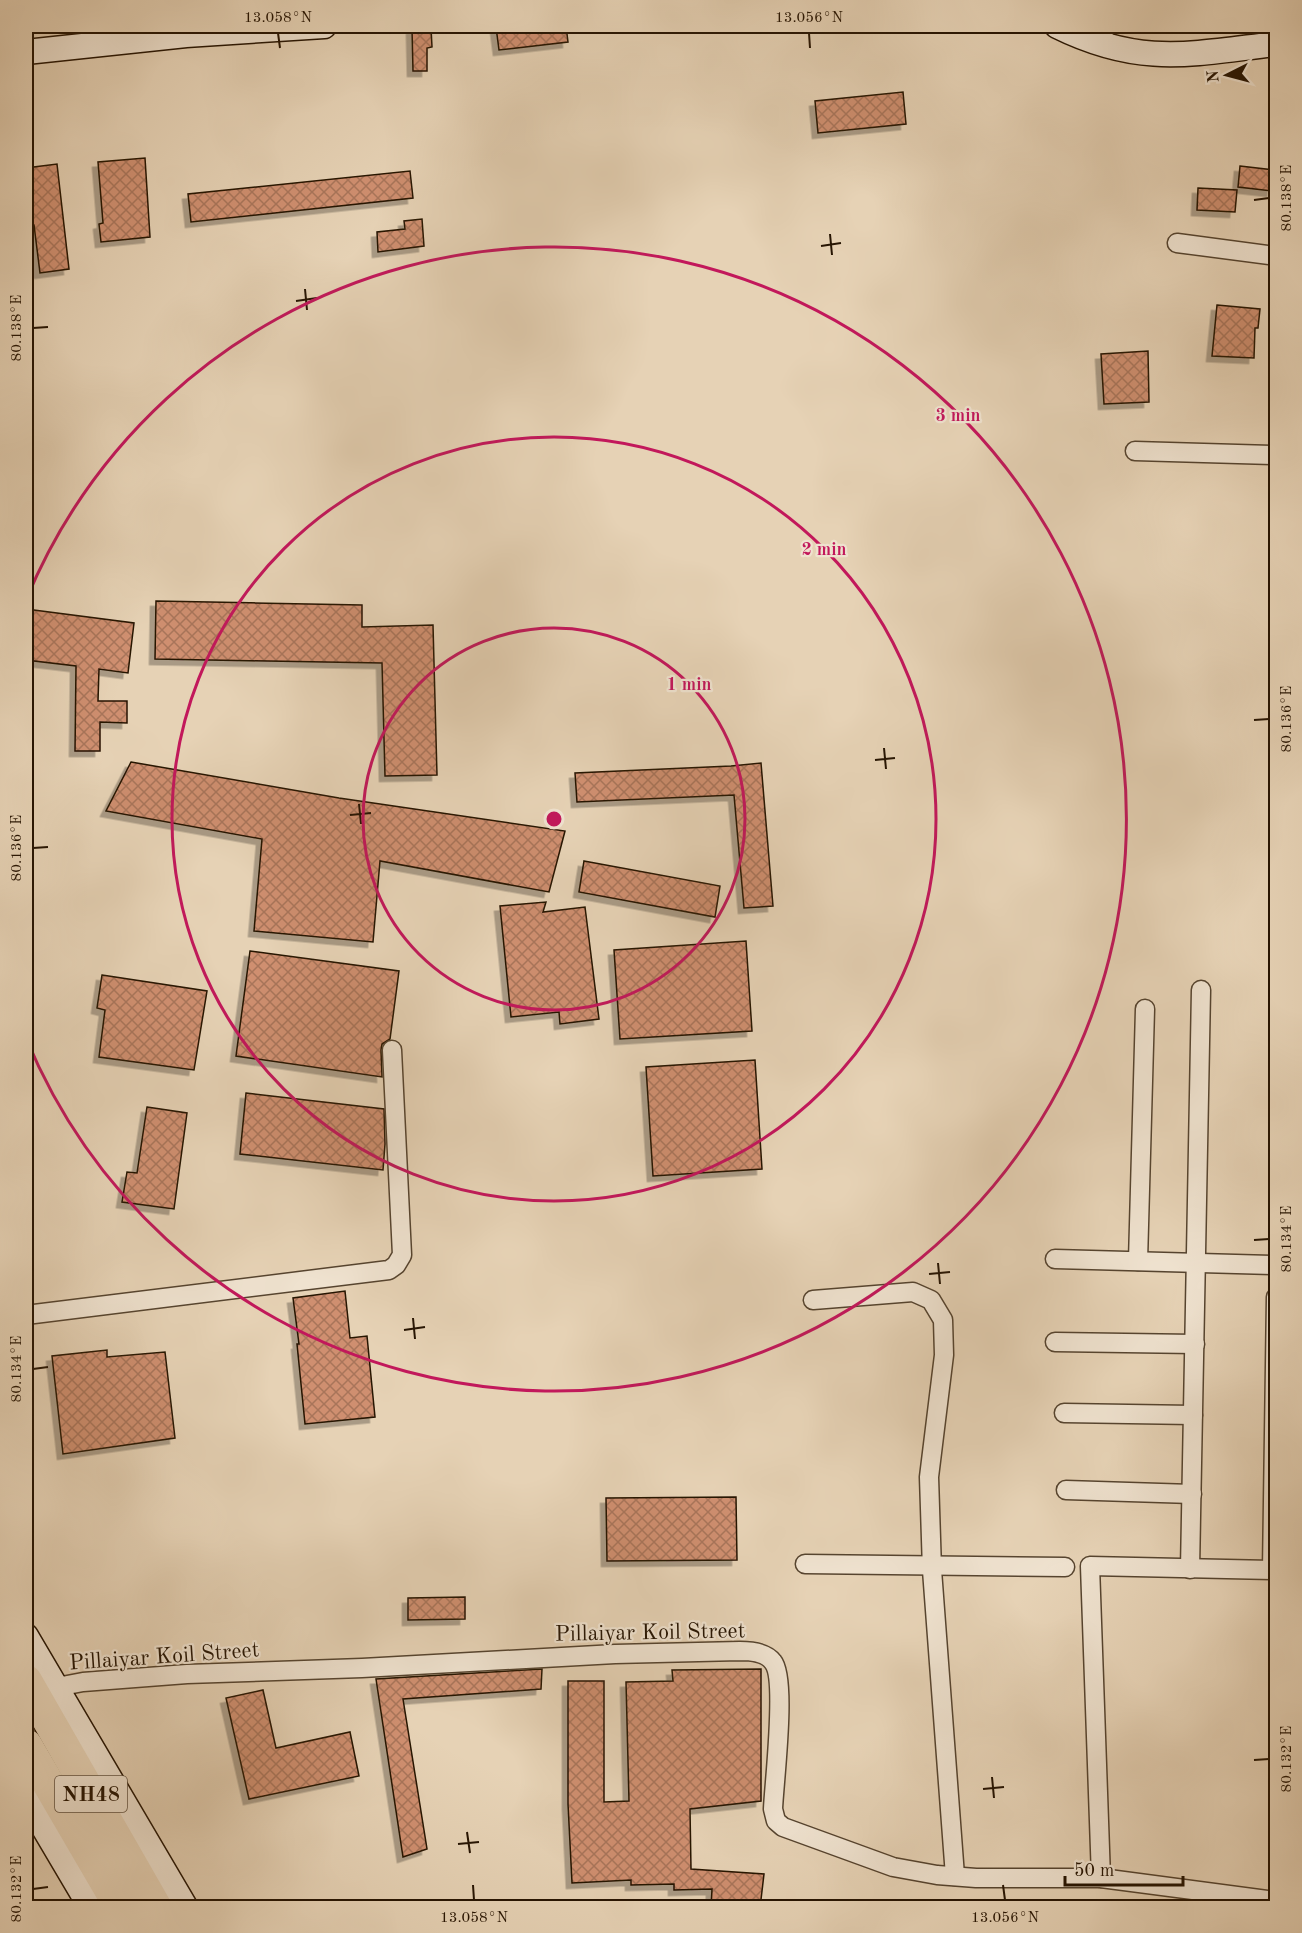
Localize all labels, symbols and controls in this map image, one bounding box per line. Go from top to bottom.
text: 13.058°N [244,11,312,26]
text: 13.056°N [775,11,843,26]
north arrow [1197,45,1257,105]
text: N [1205,69,1223,83]
text: 80.138°E [1280,165,1295,231]
text: 80.138°E [10,295,25,361]
text: 3 min [935,407,981,425]
text: 2 min [801,541,847,559]
text: 1 min [666,676,712,694]
text: 80.136°E [1280,686,1295,752]
centre of rings [544,809,564,829]
text: 80.136°E [10,815,25,881]
text: 80.134°E [1280,1206,1295,1272]
text: 80.134°E [10,1336,25,1402]
street label: Pillaiyar Koil Street [555,1620,745,1646]
street label: Pillaiyar Koil Street [68,1639,260,1675]
text: 80.132°E [1280,1726,1295,1792]
road number: NH48 [55,1776,127,1812]
scale bar [1065,1849,1184,1887]
text: 80.132°E [10,1856,25,1922]
text: 50 m [1074,1862,1114,1880]
text: 13.058°N [440,1911,508,1926]
text: 13.056°N [971,1911,1039,1926]

